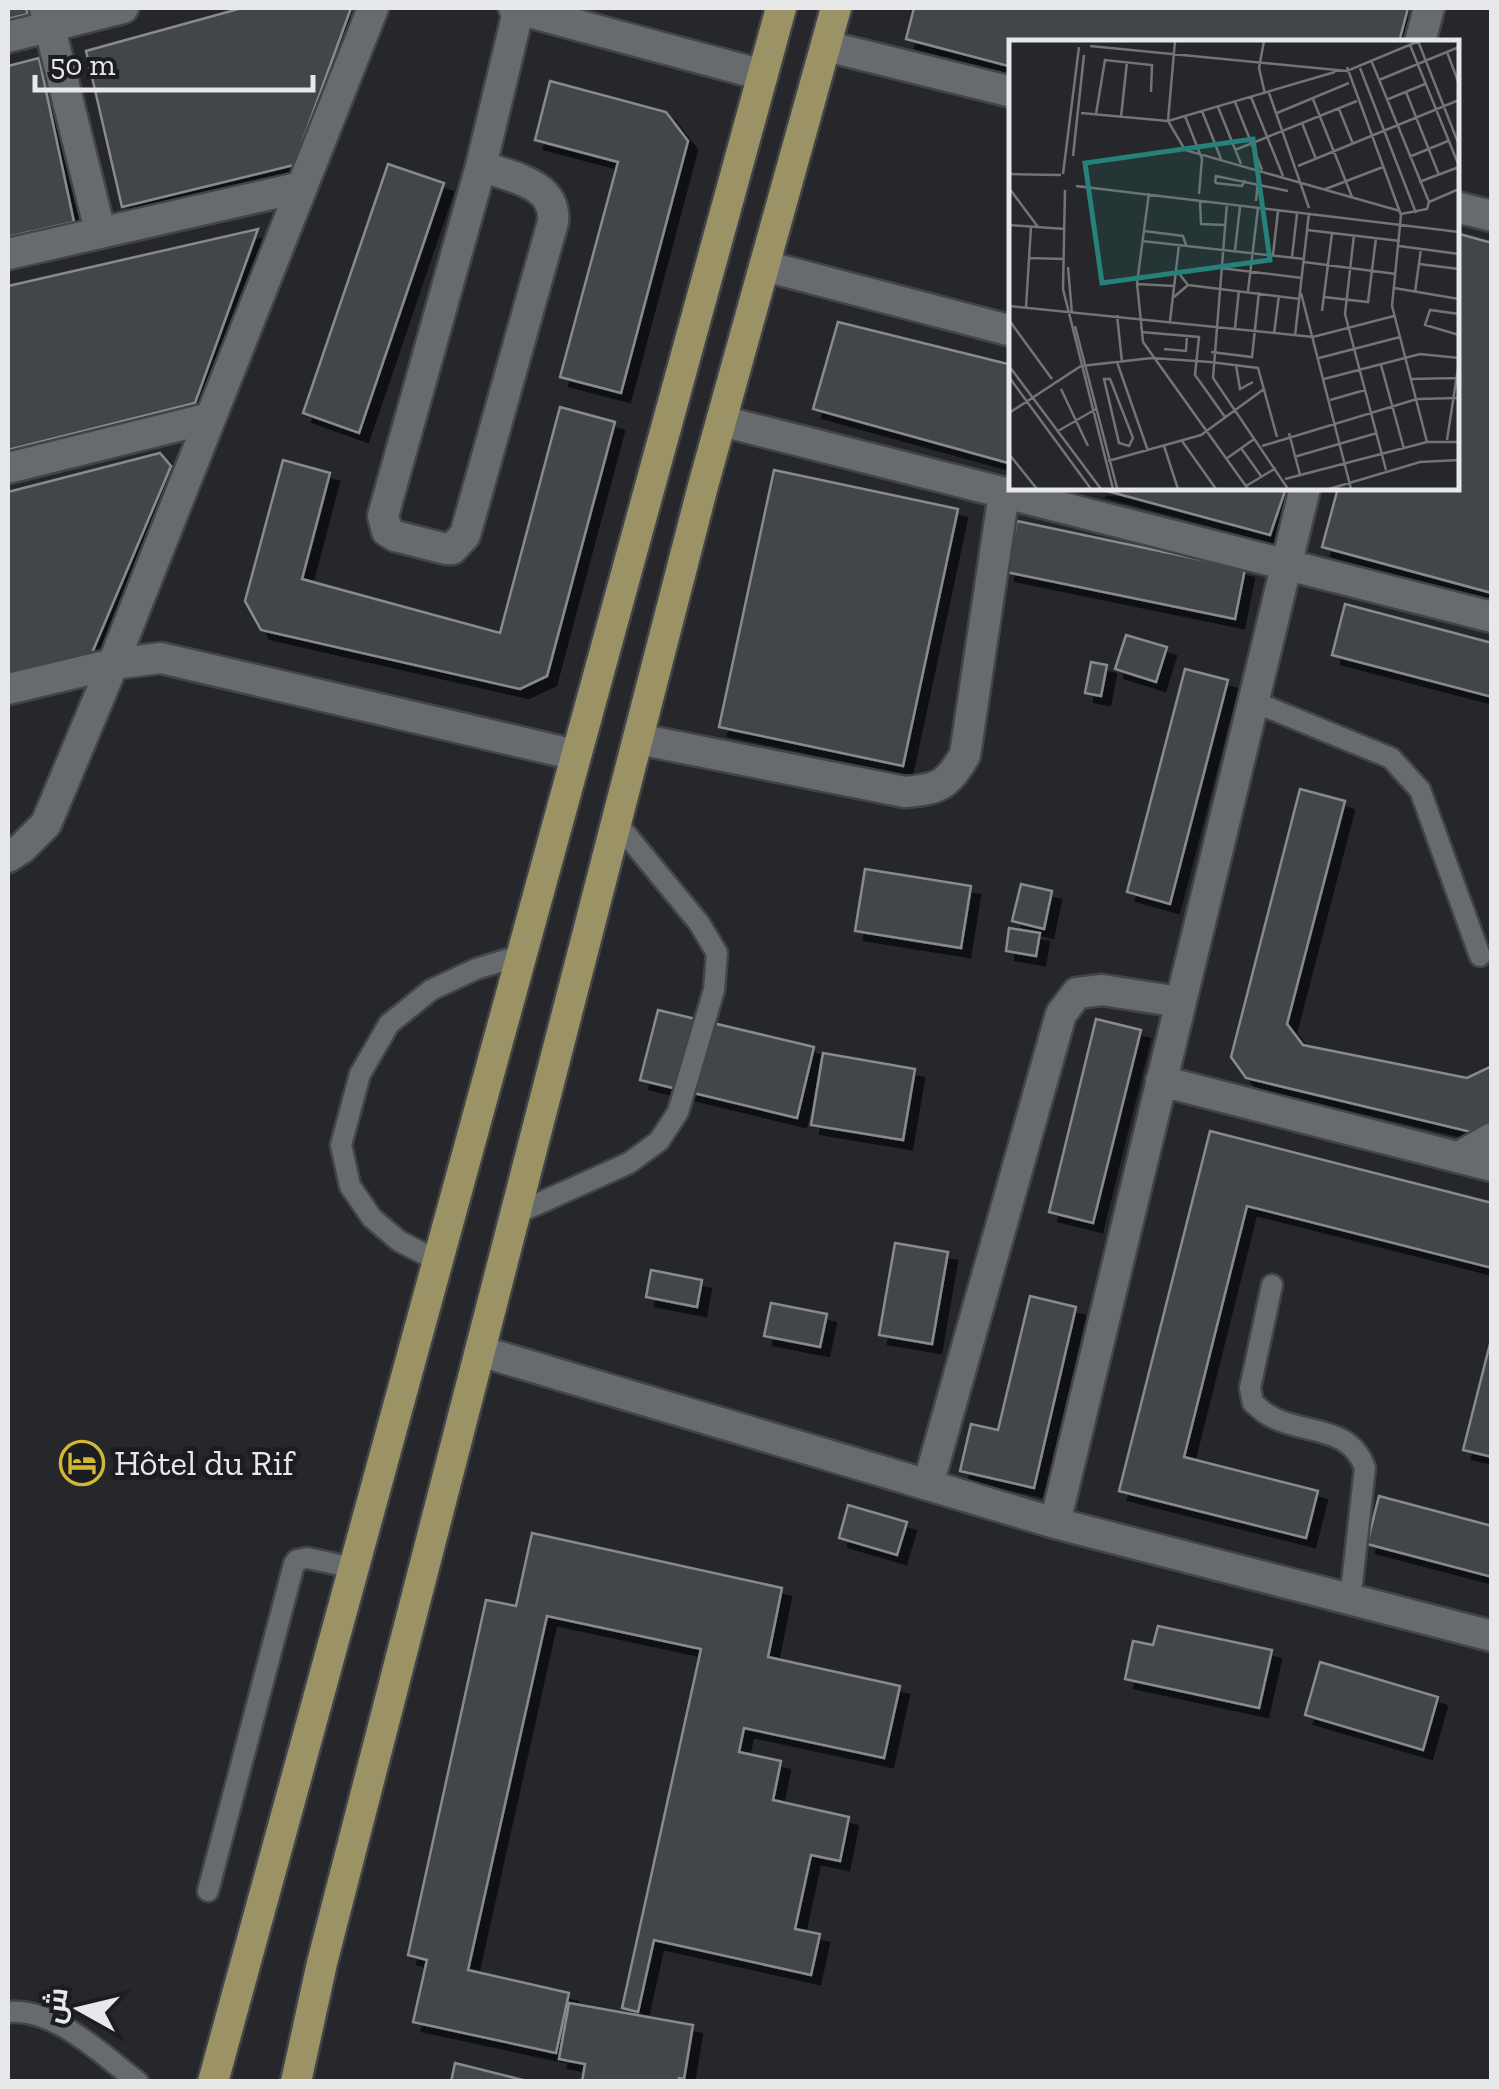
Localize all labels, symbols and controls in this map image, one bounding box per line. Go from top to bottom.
scale bar [35,30,312,92]
inset map [1009,40,1459,490]
text: 50 m [50,47,115,83]
hotel icon: Hôtel du Rif [59,1440,105,1486]
place label: Hôtel du Rif [114,1442,296,1484]
north arrow [30,1959,130,2059]
text: ش [37,1986,75,2026]

